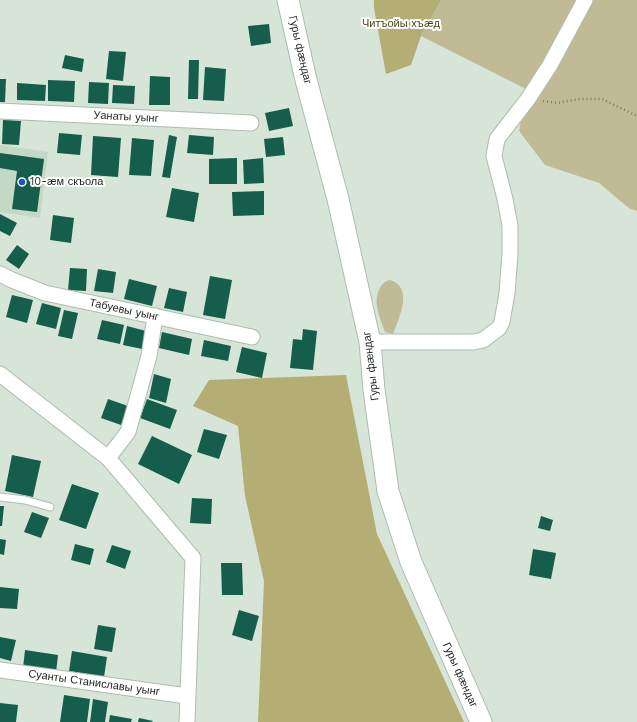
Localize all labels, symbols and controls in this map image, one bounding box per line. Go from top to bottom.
street label: Гуры фӕндаг [286,14,314,86]
park label: Читъойы хъæд [362,17,440,31]
street label: Уанаты уынг [93,109,159,125]
place label: 10-æм скъола [30,175,103,189]
marker: 10-æм скъола [17,177,27,187]
street label: Табуевы уынг [88,296,160,324]
street label: Гуры фӕндаг [360,331,382,401]
street label: Гуры фӕндаг [440,640,480,710]
street label: Суанты Станиславы уынг [28,667,160,699]

